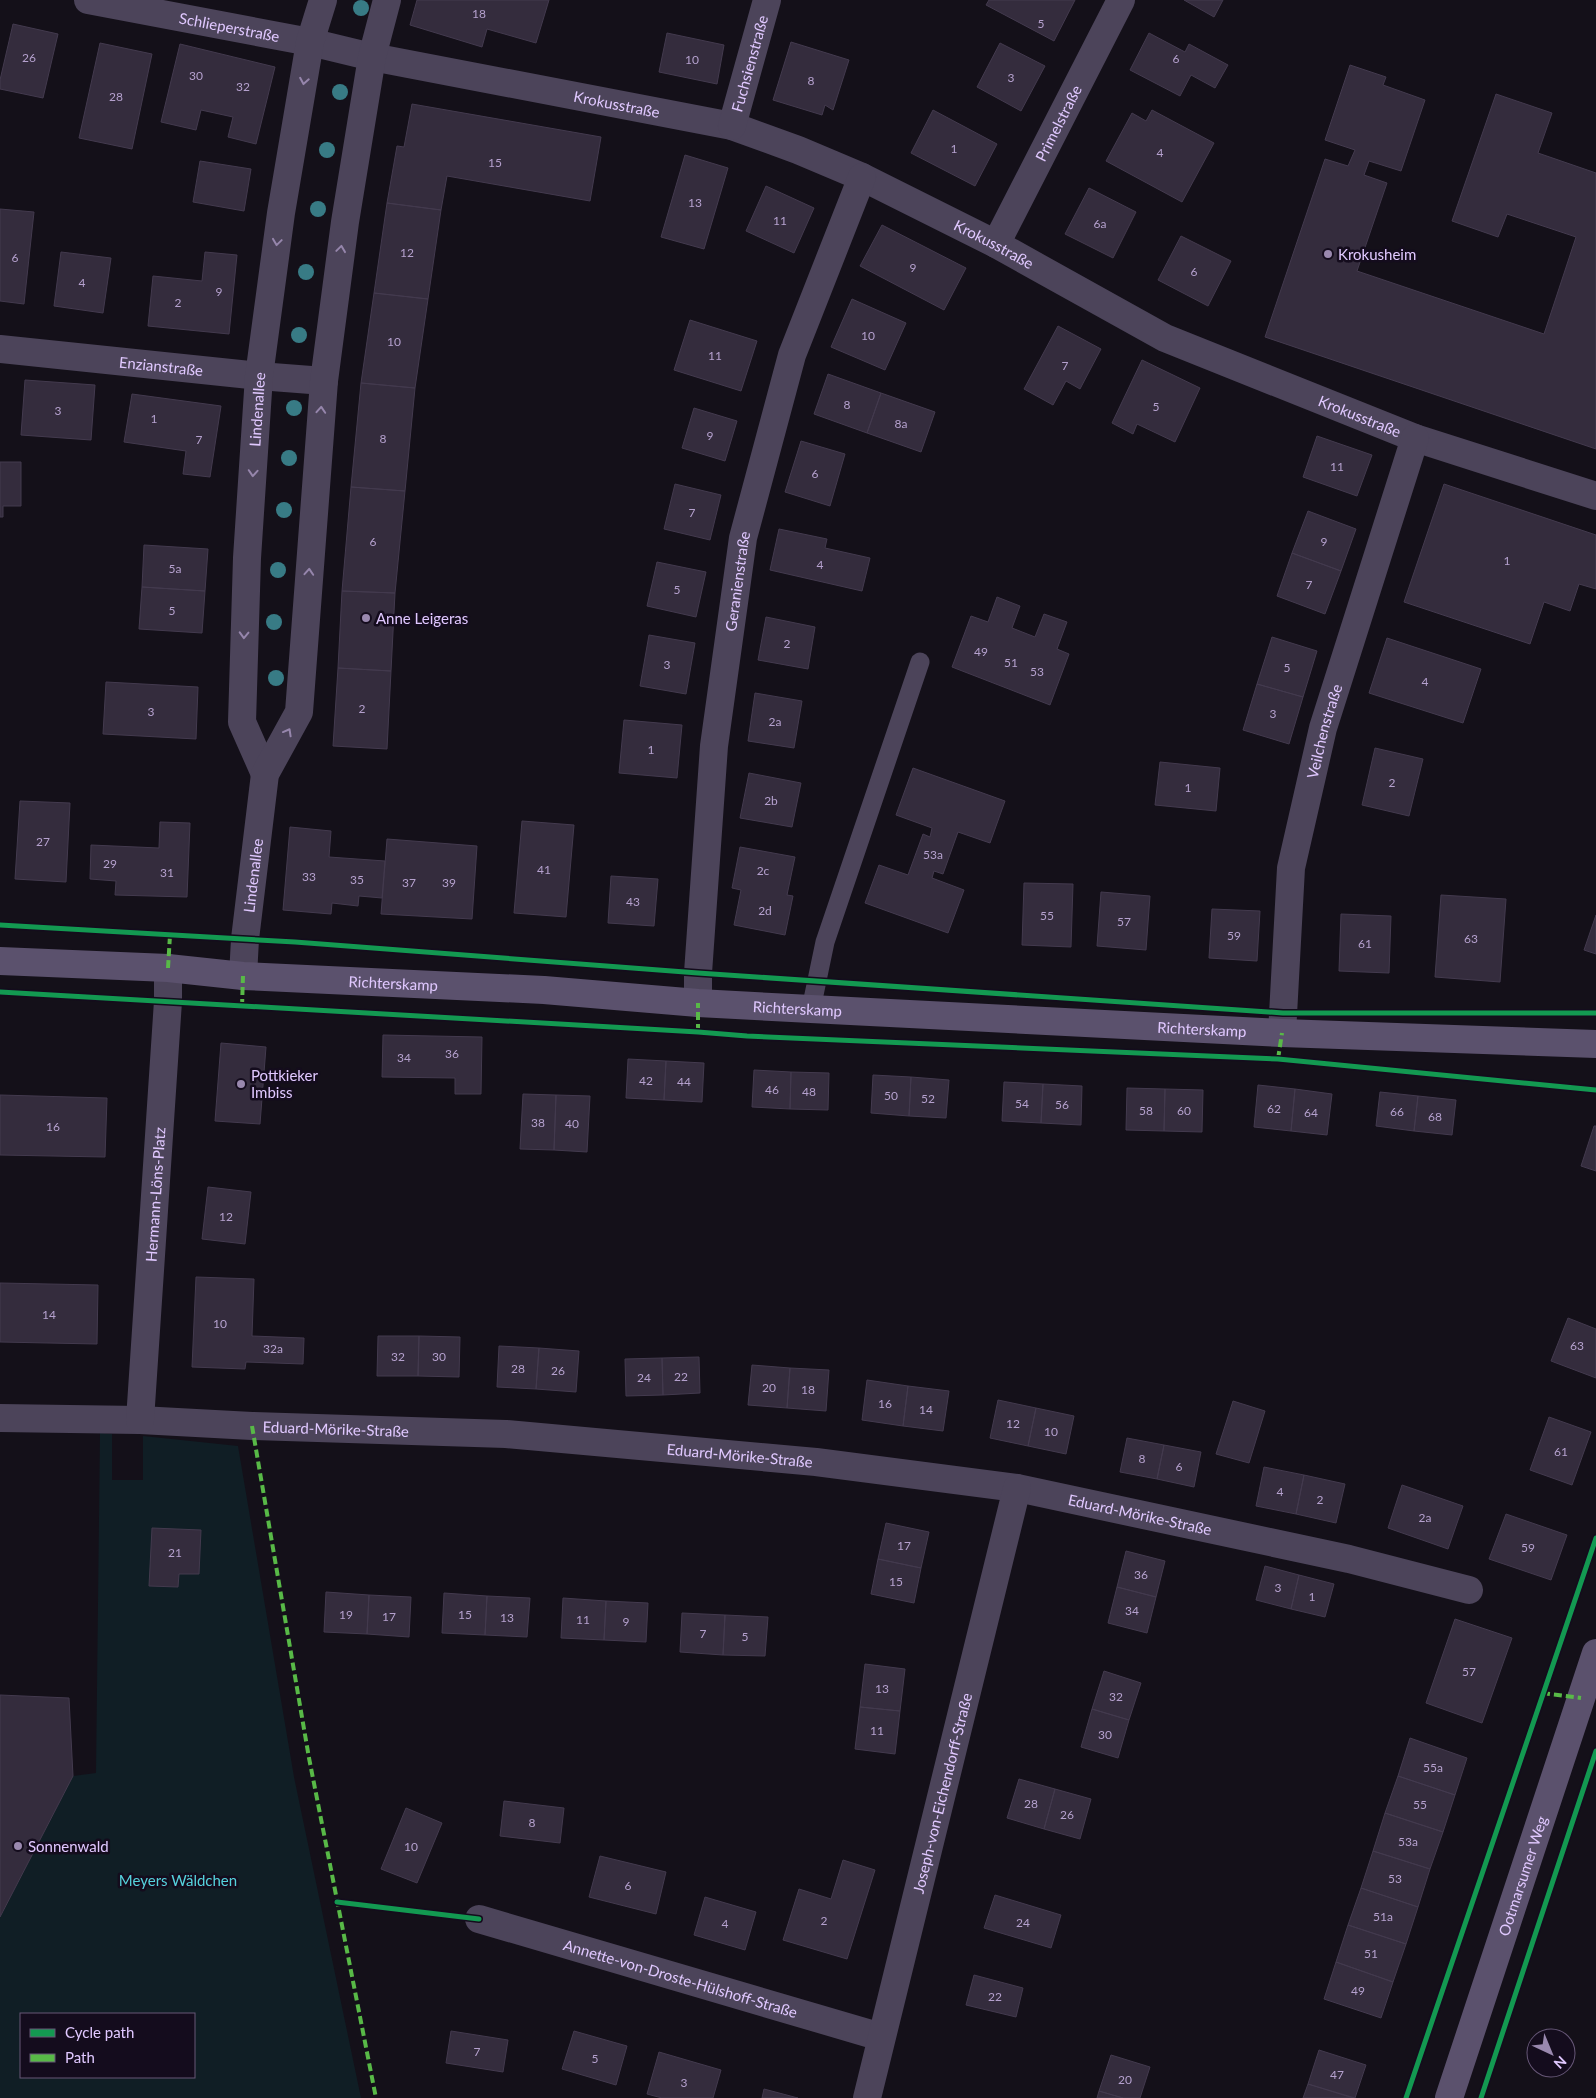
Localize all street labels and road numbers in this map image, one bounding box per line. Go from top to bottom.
street label: Schlieperstraße [178,8,281,45]
street label: Fuchsienstraße [727,13,771,114]
street label: Primelstraße [1031,82,1085,164]
street label: Krokusstraße [572,87,662,121]
street label: Krokusstraße [951,216,1037,272]
street label: Enzianstraße [118,352,204,379]
street label: Lindenallee [245,371,268,447]
street label: Krokusstraße [1316,391,1404,441]
street label: Geranienstraße [721,529,754,633]
street label: Veilchenstraße [1303,682,1345,780]
street label: Lindenallee [239,837,266,914]
street label: Richterskamp [348,972,438,994]
street label: Richterskamp [752,997,843,1020]
street label: Richterskamp [1157,1018,1247,1040]
street label: Hermann-Löns-Platz [142,1126,169,1262]
street label: Eduard-Mörike-Straße [262,1417,409,1440]
street label: Eduard-Mörike-Straße [666,1440,814,1471]
street label: Eduard-Mörike-Straße [1067,1490,1214,1538]
street label: Joseph-von-Eichendorff-Straße [909,1691,975,1895]
street label: Ootmarsumer Weg [1494,1813,1551,1938]
street label: Annette-von-Droste-Hülshoff-Straße [561,1935,800,2021]

